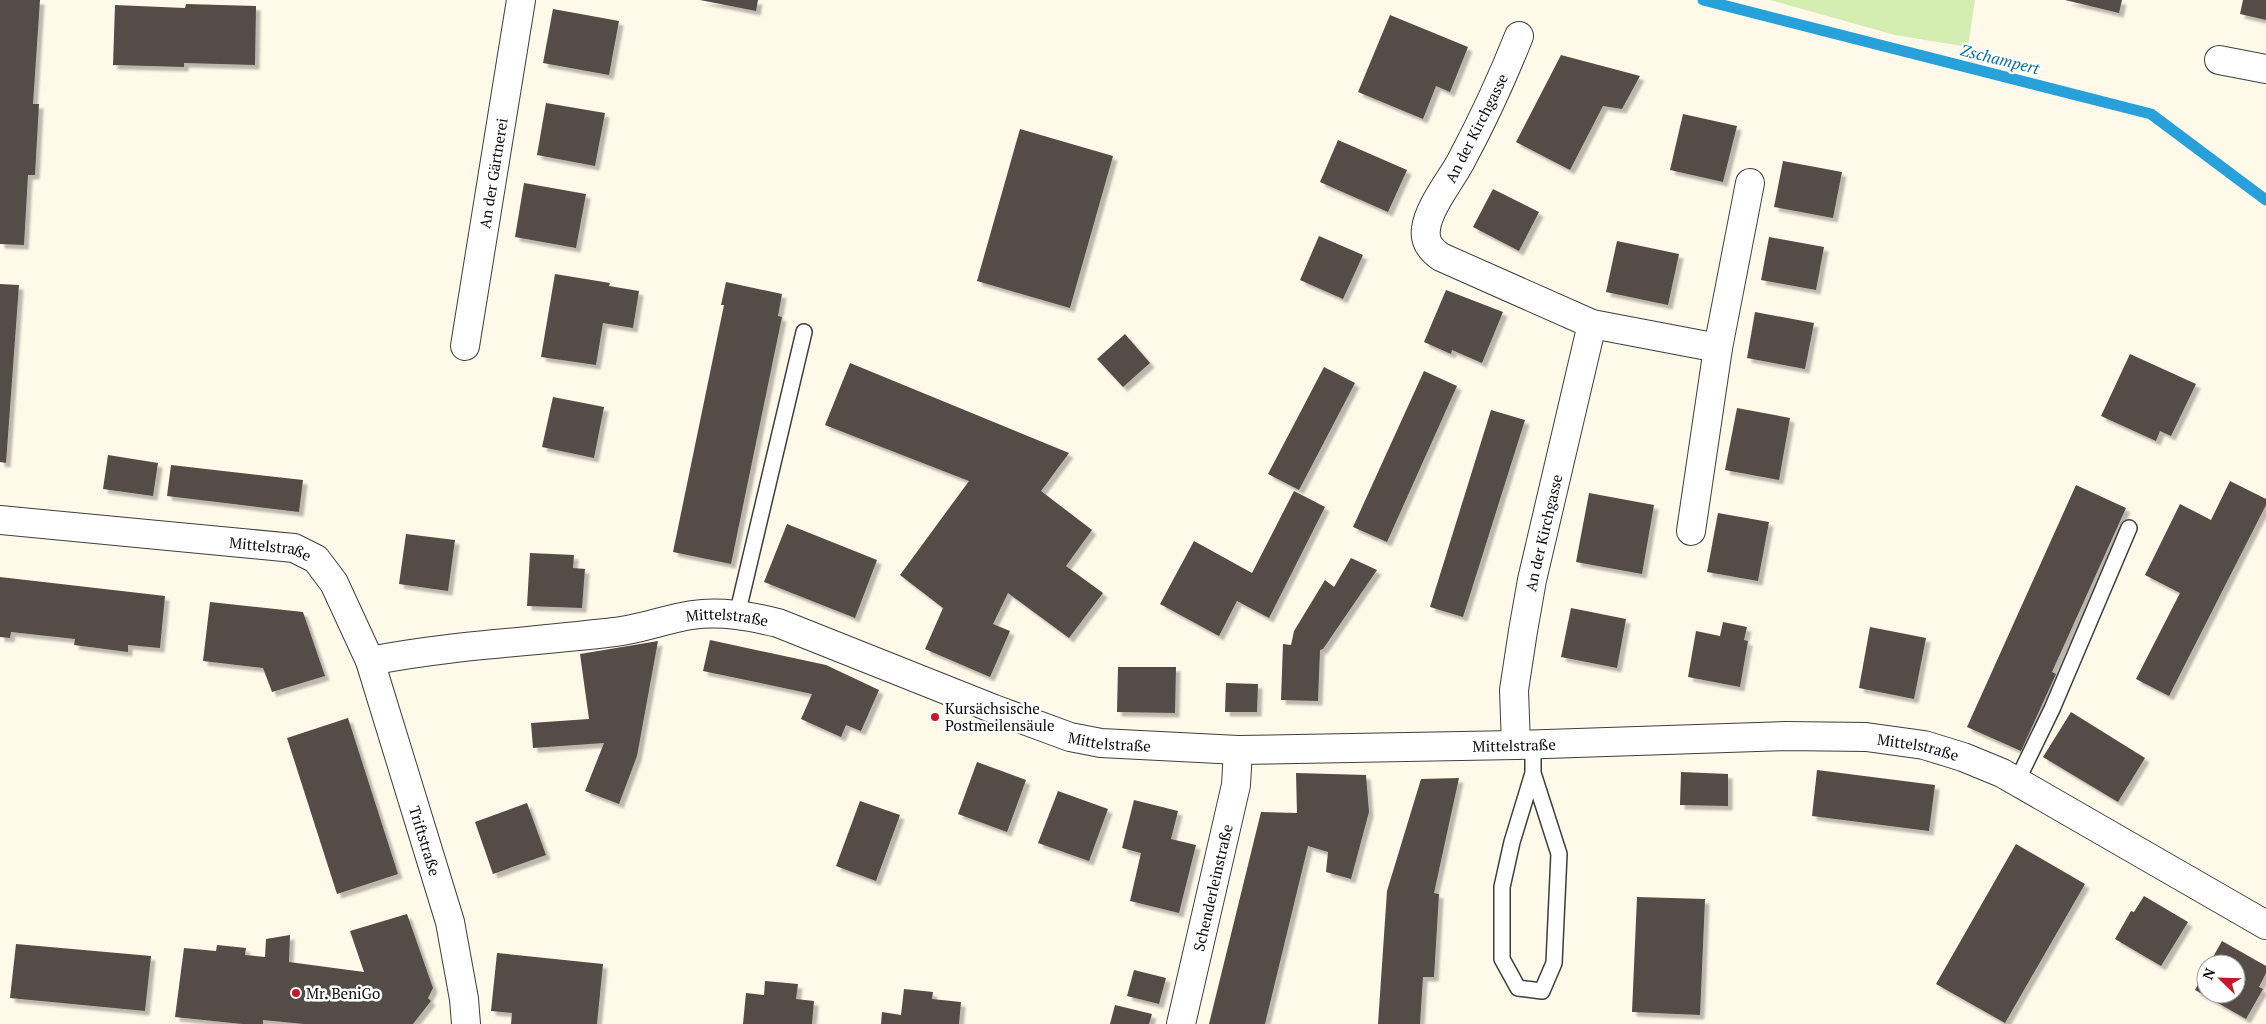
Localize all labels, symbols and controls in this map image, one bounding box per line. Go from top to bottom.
water label: Zschampert [1958,39,2042,80]
street label: An der Kirchgasse [1440,70,1512,186]
street label: An der Gärtnerei [474,117,512,230]
street label: An der Kirchgasse [1520,472,1566,593]
street label: Mittelstraße [228,532,315,565]
street label: Mittelstraße [684,604,770,630]
place label: Kursächsische Postmeilensäule [945,698,1055,735]
marker: Kursächsische Postmeilensäule [929,711,941,723]
street label: Mittelstraße [1066,727,1151,756]
street label: Mittelstraße [1876,729,1961,765]
street label: Mittelstraße [1472,734,1556,756]
street label: Triftstraße [405,803,445,878]
street label: Schenderleinstraße [1188,822,1237,953]
north arrow [2196,954,2246,1004]
text: N [2198,965,2220,982]
place label: Mr. BeniGo [306,983,380,1003]
marker: Mr. BeniGo [290,987,302,999]

